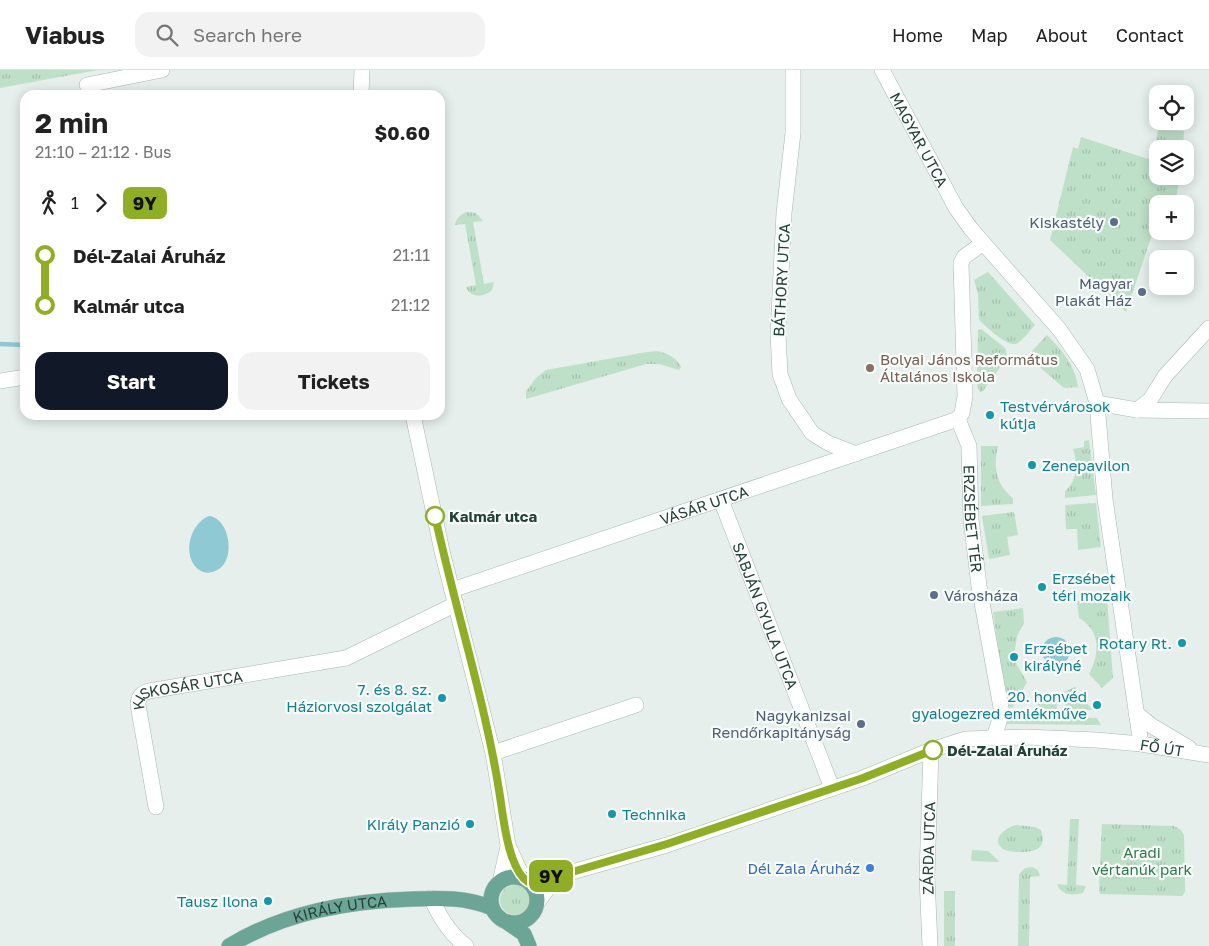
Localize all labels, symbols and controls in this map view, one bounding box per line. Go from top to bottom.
search box [135,12,485,57]
text: Viabus [25,20,105,49]
icon: search [153,21,181,49]
text: Search here [193,23,302,46]
text: Home [892,24,943,46]
text: Map [971,24,1008,46]
text: About [1036,24,1088,46]
text: Contact [1116,24,1184,46]
map controls [1149,85,1194,295]
button: locate [1149,85,1194,130]
street label: MAGYAR UTCA [887,89,952,190]
text: 2 min [35,106,108,139]
text: $0.60 [374,121,430,144]
button: layers [1149,140,1194,185]
text: 21:10 – 21:12 · Bus [35,142,172,162]
icon: walk [35,189,63,217]
icon: forward [87,189,115,217]
text: 9Y [133,192,157,214]
text: 1 [71,193,79,213]
button: + [1149,195,1194,240]
place label: Kiskastély [1029,213,1105,231]
marker: Kiskastély [1108,216,1120,228]
street label: BÁTHORY UTCA [769,223,793,337]
text: Dél-Zalai Áruház [73,244,225,267]
text: 21:11 [393,245,430,265]
button: − [1149,250,1194,295]
place label: Magyar Plakát Ház [1055,274,1132,309]
marker: Magyar Plakát Ház [1136,286,1148,298]
text: Kalmár utca [73,294,185,317]
text: 21:12 [391,295,430,315]
place label: Bolyai János Református Általános Iskola [880,350,1058,385]
button: Start [35,352,228,410]
button: Tickets [238,352,430,410]
marker: Bolyai János Református Általános Iskola [864,362,876,374]
place label: Testvérvárosok kútja [1000,397,1111,432]
marker: Testvérvárosok kútja [984,409,996,421]
place label: Zenepavilon [1042,456,1130,474]
marker: Zenepavilon [1026,459,1038,471]
street label: ERZSÉBET TÉR [961,465,986,573]
street label: VÁSÁR UTCA [658,482,750,528]
marker: Kalmár utca [425,506,445,526]
place label: Kalmár utca [449,507,537,525]
street label: SABJÁN GYULA UTCA [729,540,802,692]
place label: Erzsébet téri mozaik [1052,569,1132,604]
marker: Erzsébet téri mozaik [1036,581,1048,593]
place label: Városháza [944,586,1018,604]
marker: Városháza [928,589,940,601]
place label: Rotary Rt. [1099,634,1172,652]
marker: Rotary Rt. [1176,637,1188,649]
place label: Erzsébet királyné [1024,639,1087,674]
marker: Erzsébet királyné [1008,651,1020,663]
street label: KISKOSÁR UTCA [128,666,244,712]
place label: 7. és 8. sz. Háziorvosi szolgálat [286,680,432,715]
place label: 20. honvéd gyalogezred emlékműve [912,687,1087,722]
marker: 7. és 8. sz. Háziorvosi szolgálat [436,692,448,704]
marker: 20. honvéd gyalogezred emlékműve [1091,699,1103,711]
place label: Nagykanizsai Rendőrkapitányság [711,706,851,741]
marker: Nagykanizsai Rendőrkapitányság [855,718,867,730]
street label: FŐ ÚT [1139,735,1185,760]
marker: Dél-Zalai Áruház [923,740,943,760]
place label: Dél-Zalai Áruház [947,741,1068,759]
street label: ZÁRDA UTCA [918,801,938,895]
place label: Technika [622,805,686,823]
marker: Technika [606,808,618,820]
place label: Király Panzió [367,815,460,833]
marker: Király Panzió [464,818,476,830]
park label: Aradi vértanúk park [1092,843,1193,878]
place label: Dél Zala Áruház [747,859,860,877]
line badge: 9Y [528,860,574,892]
marker: Dél Zala Áruház [864,862,876,874]
text: 9Y [539,865,563,887]
street label: KIRÁLY UTCA [290,891,387,926]
place label: Tausz Ilona [177,892,258,910]
marker: Tausz Ilona [262,895,274,907]

